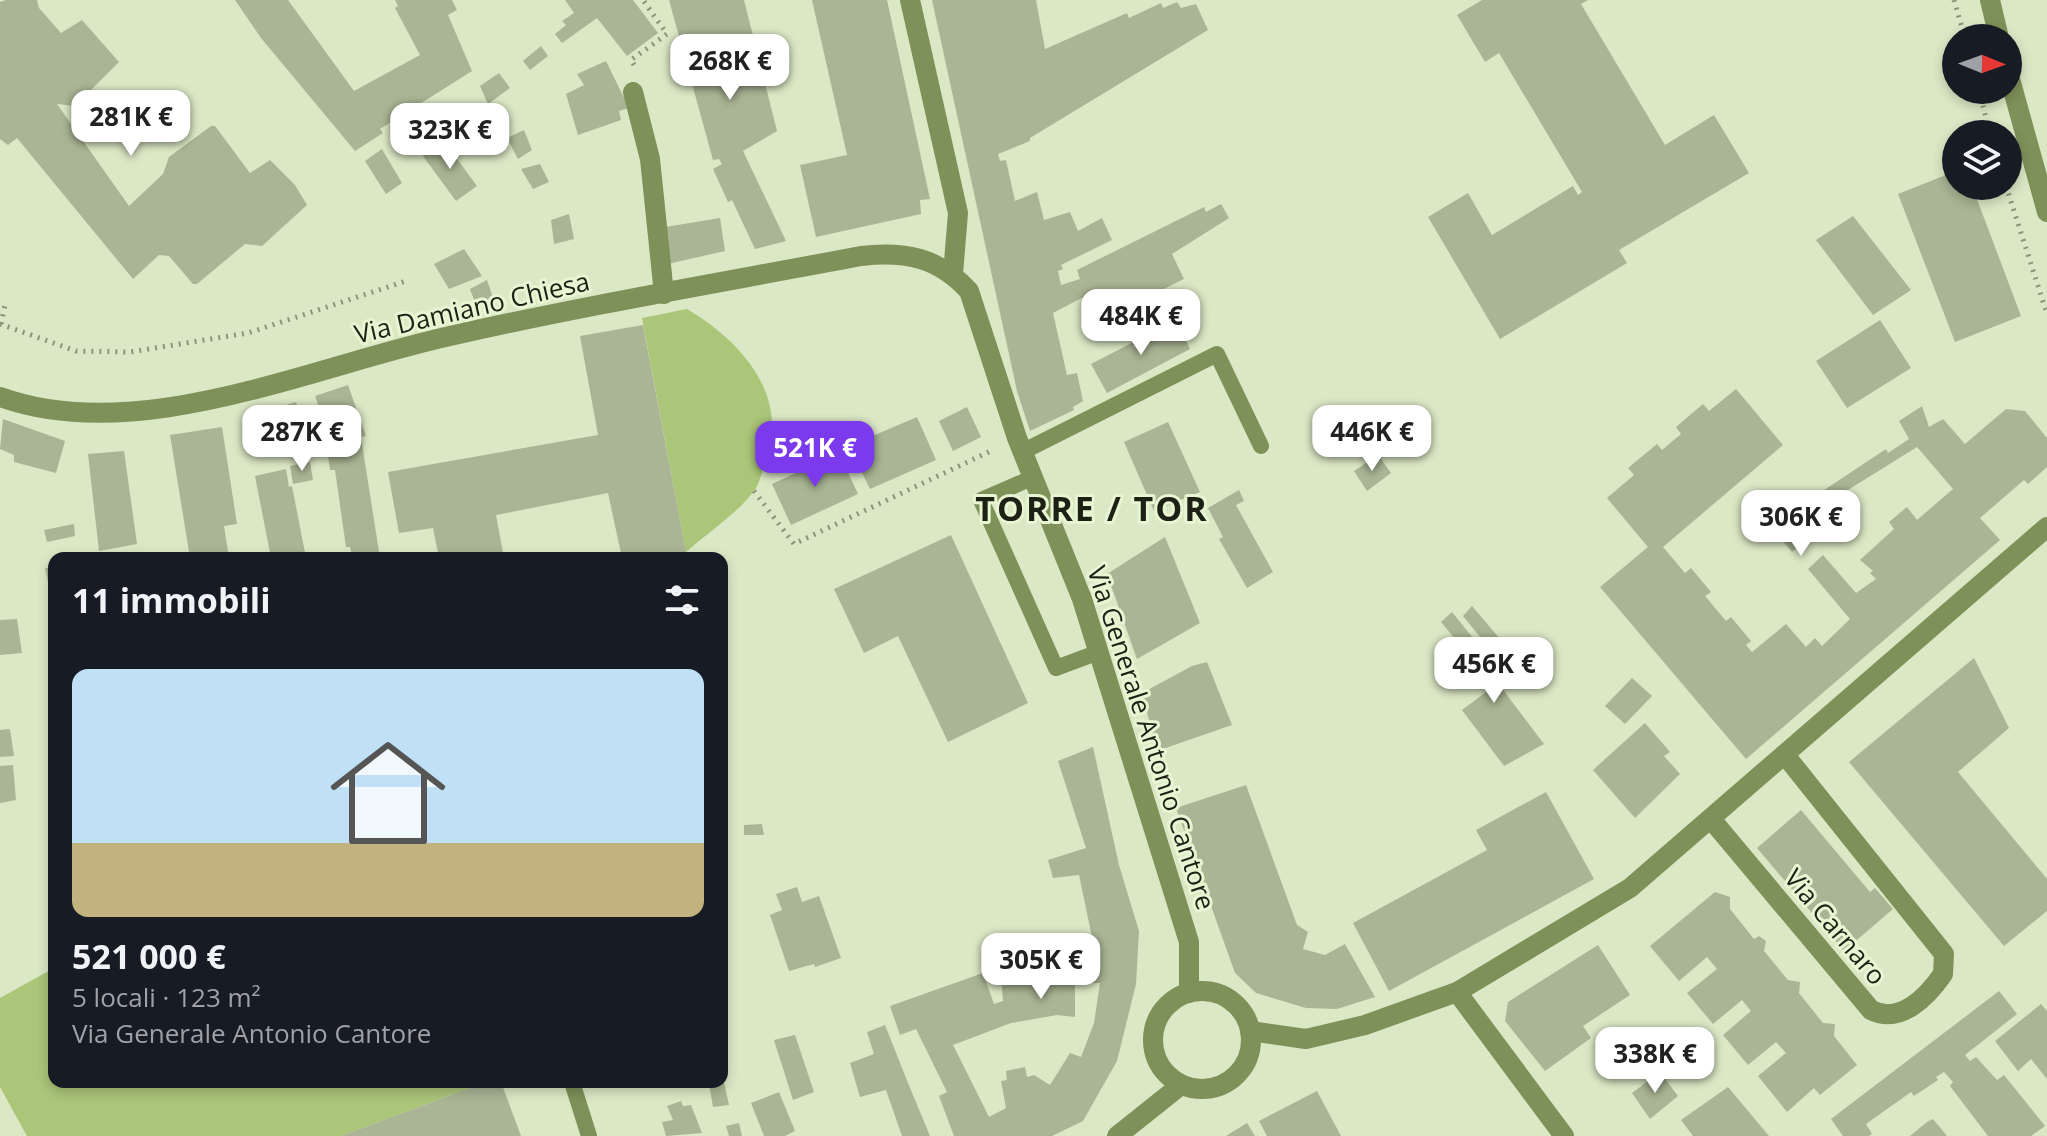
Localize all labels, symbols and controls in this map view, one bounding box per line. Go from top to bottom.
north arrow [1942,24,2022,104]
map controls [1942,24,2022,200]
pin: 268K € [665,34,795,102]
text: 268K € [688,42,772,78]
pin: 281K € [66,90,196,158]
text: 281K € [89,98,173,134]
pin: 323K € [385,103,515,171]
text: 323K € [408,111,492,147]
button: layers [1942,120,2022,200]
street label: Via Damiano Chiesa [351,262,593,352]
pin: 484K € [1076,289,1206,357]
text: 484K € [1099,297,1183,333]
pin: 287K € [237,405,367,473]
pin: 446K € [1307,405,1437,473]
text: 287K € [260,413,344,449]
text: 446K € [1330,413,1414,449]
pin: 521K € [750,421,880,489]
text: 521K € [773,429,857,465]
district label: TORRE / TOR [975,485,1209,531]
pin: 306K € [1736,490,1866,558]
text: 306K € [1759,498,1843,534]
street label: Via Generale Antonio Cantore [1079,561,1225,914]
text: 11 immobili [72,577,271,623]
icon: filters [660,578,704,622]
pin: 456K € [1429,637,1559,705]
text: 456K € [1452,645,1536,681]
icon: home [316,721,460,865]
street label: Via Carnaro [1777,861,1895,992]
text: 521 000 € [72,933,226,979]
pin: 305K € [976,933,1106,1001]
text: 305K € [999,941,1083,977]
text: 5 locali · 123 m² [72,979,261,1015]
text: Via Generale Antonio Cantore [72,1015,431,1051]
pin: 338K € [1590,1027,1720,1095]
text: 338K € [1613,1035,1697,1071]

